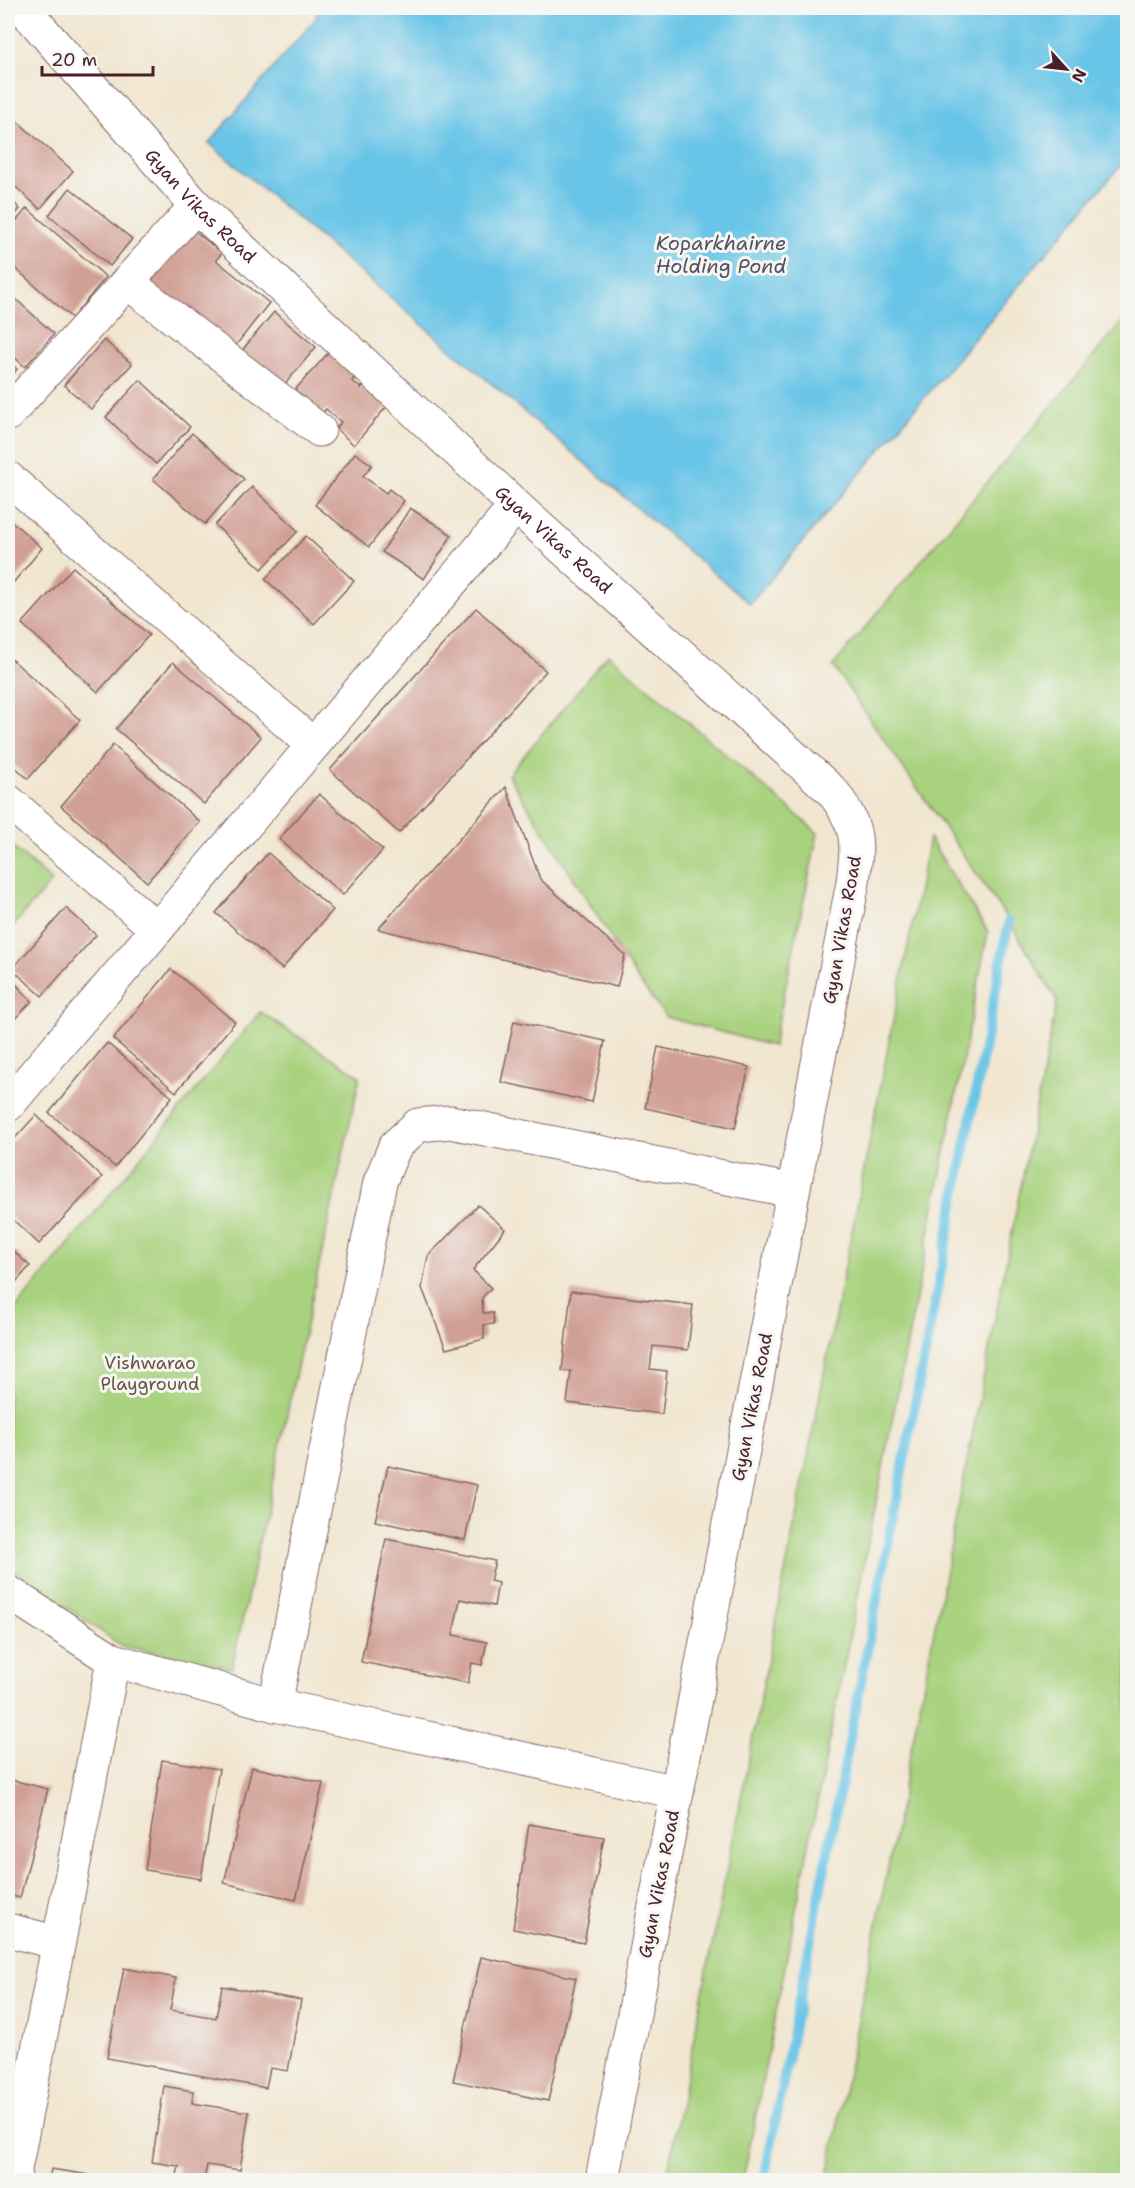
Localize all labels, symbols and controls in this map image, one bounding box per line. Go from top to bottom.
scale bar [42,39,153,77]
north arrow [1036,39,1096,99]
text: 20 m [51,48,97,72]
text: N [1067,65,1091,86]
street label: Gyan Vikas Road [139,144,261,268]
water label: Koparkhairne Holding Pond [656,230,787,279]
street label: Gyan Vikas Road [490,480,617,599]
street label: Gyan Vikas Road [817,854,867,1006]
street label: Gyan Vikas Road [726,1331,778,1483]
park label: Vishwarao Playground [101,1351,199,1396]
street label: Gyan Vikas Road [633,1808,685,1960]

